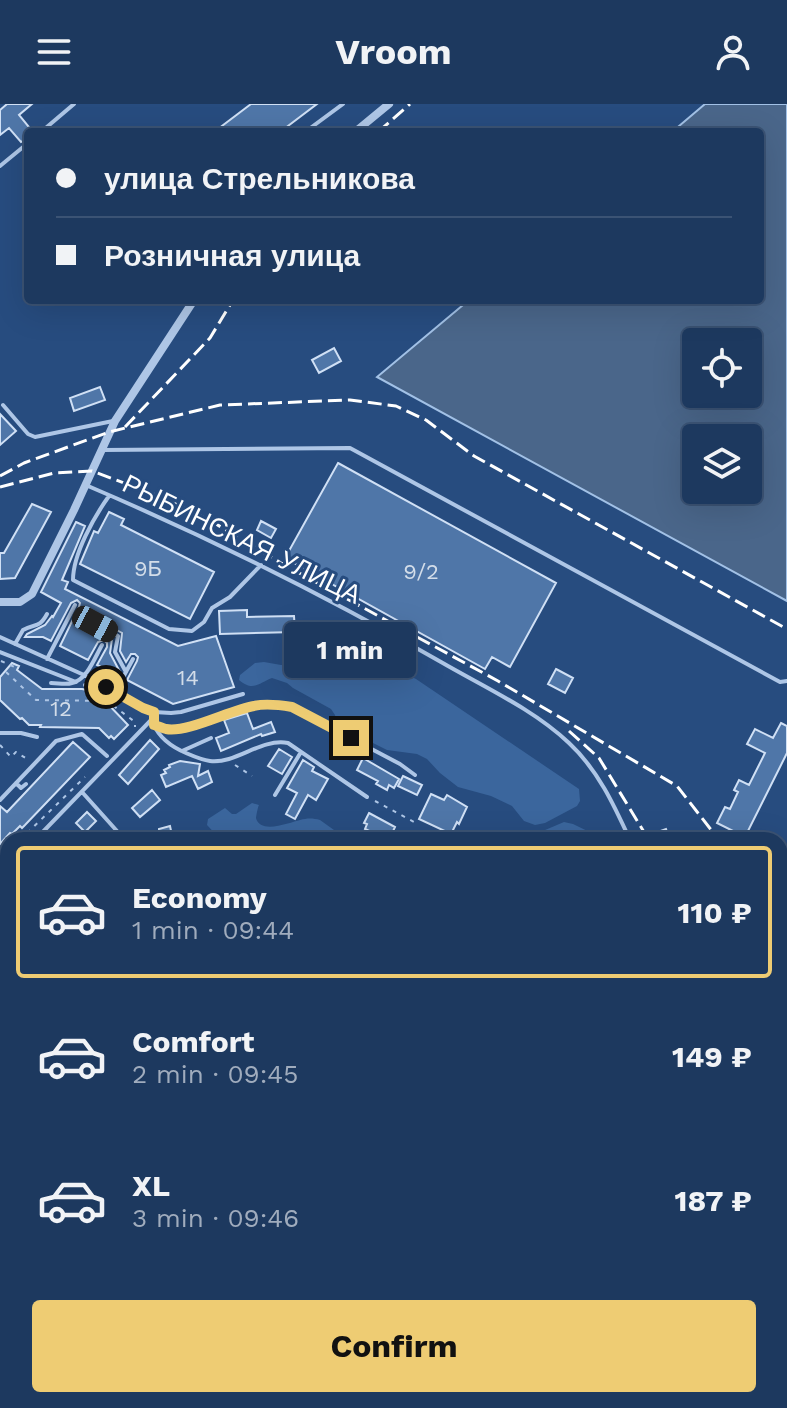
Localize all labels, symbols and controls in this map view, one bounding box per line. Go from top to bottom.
icon: menu [32,30,76,74]
icon: person [711,30,755,74]
text: Vroom [335,31,452,73]
text: улица Стрельникова [104,161,415,196]
text: Розничная улица [104,238,360,273]
map controls [682,328,762,504]
button: locate [682,328,762,408]
button: layers [682,424,762,504]
street label: РЫБИНСКАЯ УЛИЦА [118,468,367,610]
house number: 9Б [134,556,162,581]
house number: 9/2 [403,559,439,584]
car [68,602,122,646]
callout: 1 min [285,622,417,678]
text: 1 min [317,635,383,665]
house number: 14 [177,665,199,690]
route start [88,669,124,705]
house number: 12 [50,696,72,721]
route end [333,720,369,756]
icon: car [36,876,108,948]
text: Economy [132,880,267,915]
text: 110 ₽ [678,895,752,930]
text: 1 min · 09:44 [132,915,294,945]
icon: car [36,1020,108,1092]
text: Comfort [132,1024,254,1059]
text: 149 ₽ [672,1039,752,1074]
text: 2 min · 09:45 [132,1059,298,1089]
icon: car [36,1164,108,1236]
text: XL [132,1168,170,1203]
text: 187 ₽ [675,1183,752,1218]
text: 3 min · 09:46 [132,1203,299,1233]
button: Confirm [32,1300,756,1392]

